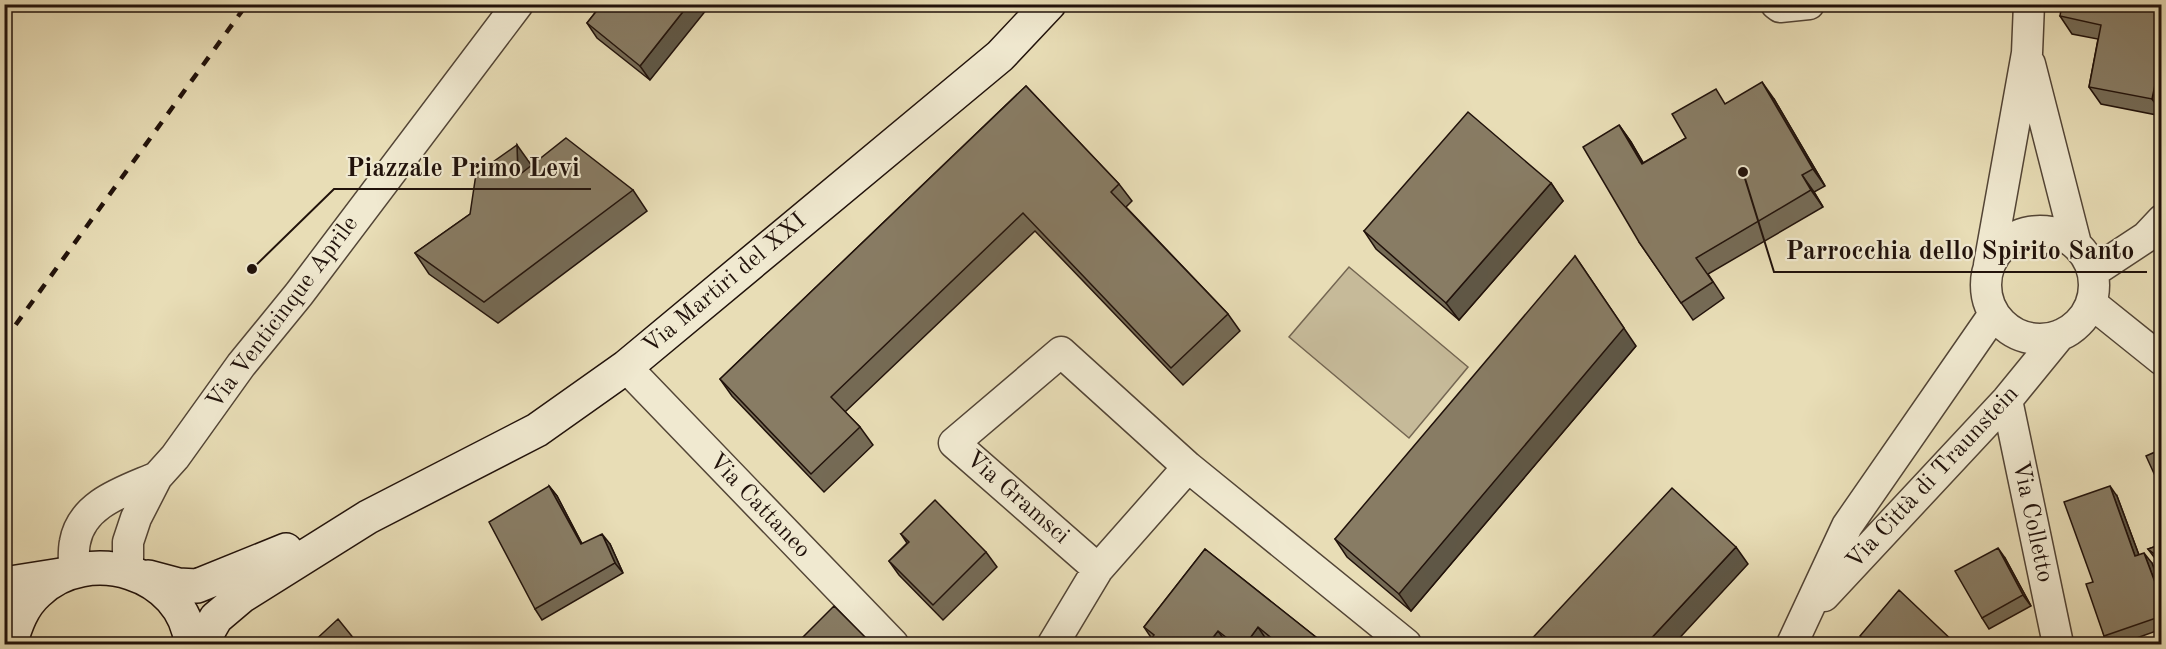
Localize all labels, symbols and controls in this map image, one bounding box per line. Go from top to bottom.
callout: Piazzale Primo Levi [334,145,591,189]
text: Piazzale Primo Levi [346,156,580,182]
street label: Via Martiri del XXI [639,209,811,359]
street label: Via Venticinque Aprile [203,212,363,414]
callout: Parrocchia dello Spirito Santo [1774,228,2147,272]
text: Parrocchia dello Spirito Santo [1786,239,2134,265]
street label: Via Città di Traunstein [1842,382,2024,574]
street label: Via Gramsci [961,447,1073,549]
street label: Via Cattaneo [703,449,815,563]
street label: Via Colletto [2007,459,2057,585]

